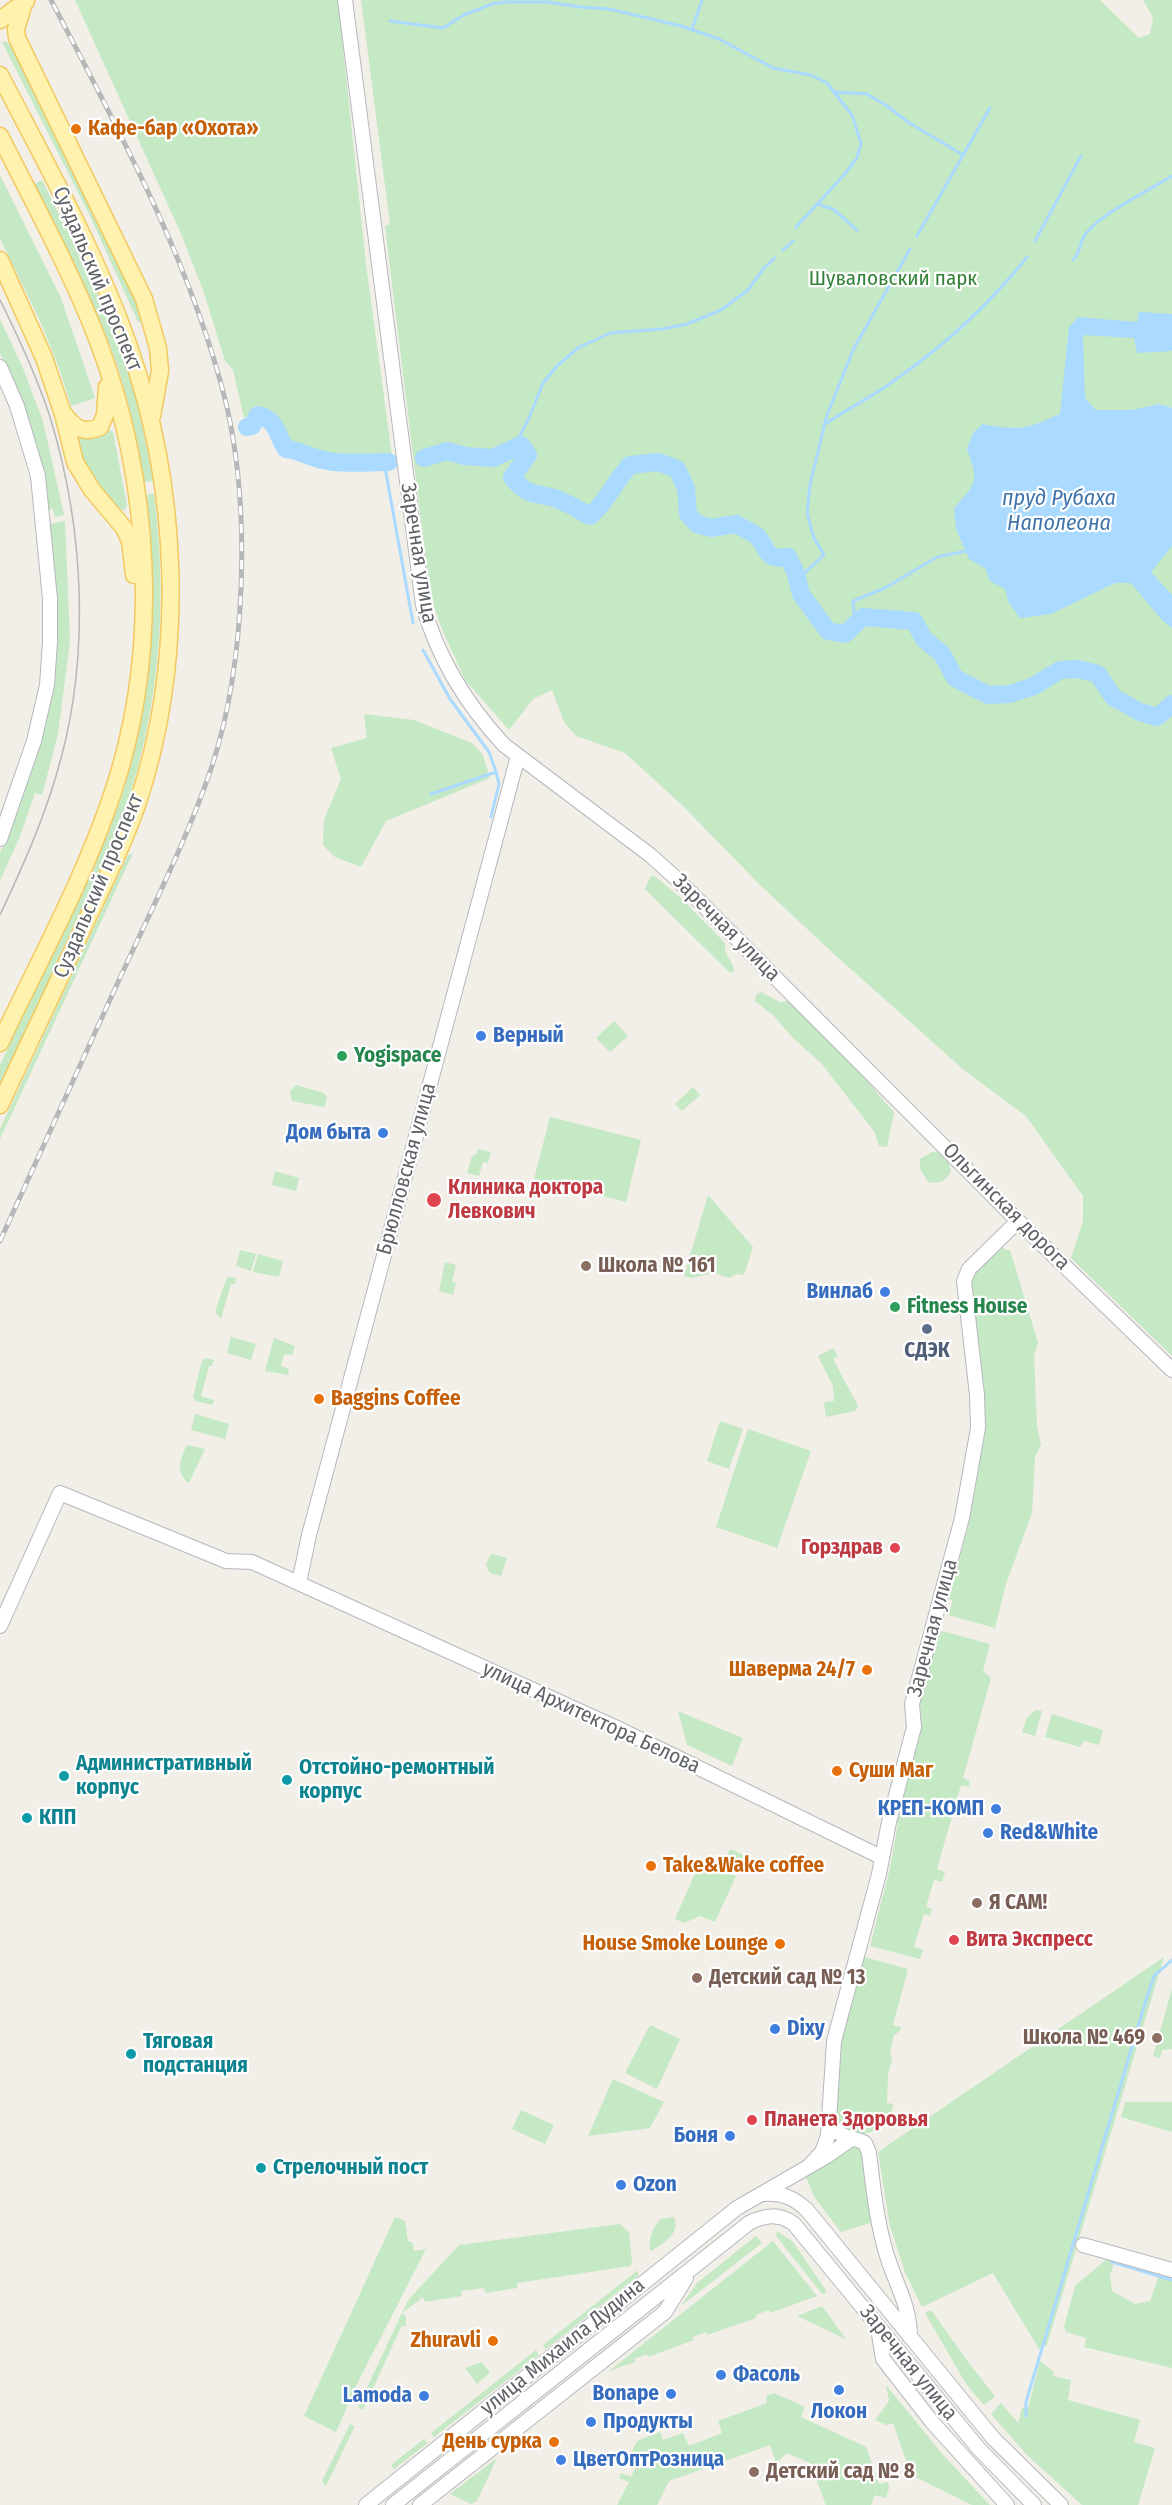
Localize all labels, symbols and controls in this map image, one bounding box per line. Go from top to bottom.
place label: Кафе-бар «Охота» [88,116,259,142]
marker: Кафе-бар «Охота» [69,122,83,136]
street label: Суздальский проспект [47,183,147,375]
park label: Шуваловский парк [809,266,977,292]
street label: Заречная улица [394,481,442,625]
water label: пруд Рубаха Наполеона [1002,486,1116,538]
street label: Суздальский проспект [49,790,149,982]
street label: Заречная улица [667,869,785,987]
place label: Верный [493,1023,564,1049]
marker: Верный [474,1029,488,1043]
place label: Yogispace [354,1043,441,1069]
marker: Yogispace [335,1049,349,1063]
street label: Брюлловская улица [372,1080,442,1258]
place label: Дом быта [286,1120,371,1146]
marker: Дом быта [376,1126,390,1140]
street label: Ольгинская дорога [937,1138,1075,1276]
place label: Клиника доктора Левкович [448,1175,603,1225]
marker: Клиника доктора Левкович [425,1191,443,1209]
place label: Школа № 161 [598,1253,716,1279]
marker: Школа № 161 [579,1259,593,1273]
place label: Винлаб [807,1279,873,1305]
marker: Винлаб [878,1285,892,1299]
place label: Fitness House [907,1294,1027,1320]
marker: Fitness House [888,1300,902,1314]
marker: СДЭК [920,1322,934,1336]
place label: СДЭК [904,1338,950,1364]
place label: Baggins Coffee [331,1386,461,1412]
marker: Baggins Coffee [312,1392,326,1406]
place label: Горздрав [801,1535,883,1561]
marker: Горздрав [888,1541,902,1555]
street label: Заречная улица [903,1556,963,1700]
street label: улица Архитектора Белова [478,1656,704,1780]
place label: Шаверма 24/7 [729,1657,855,1683]
marker: Шаверма 24/7 [860,1663,874,1677]
place label: Административный корпус [76,1751,252,1801]
place label: Отстойно-ремонтный корпус [299,1755,494,1805]
place label: Суши Маг [849,1758,933,1784]
marker: Суши Маг [830,1764,844,1778]
marker: Административный корпус [57,1769,71,1783]
marker: Отстойно-ремонтный корпус [280,1773,294,1787]
place label: КРЕП-КОМП [878,1796,984,1822]
marker: КРЕП-КОМП [989,1802,1003,1816]
place label: КПП [39,1805,76,1831]
marker: КПП [20,1811,34,1825]
place label: Red&White [1000,1820,1098,1846]
marker: Red&White [981,1826,995,1840]
place label: Take&Wake coffee [663,1853,824,1879]
marker: Take&Wake coffee [644,1859,658,1873]
place label: Я САМ! [989,1890,1047,1916]
marker: Я САМ! [970,1896,984,1910]
place label: Вита Экспресс [966,1927,1093,1953]
place label: House Smoke Lounge [582,1931,768,1957]
marker: Вита Экспресс [947,1933,961,1947]
marker: House Smoke Lounge [773,1937,787,1951]
place label: Детский сад № 13 [709,1965,865,1991]
marker: Детский сад № 13 [690,1971,704,1985]
place label: Dixy [787,2016,825,2042]
marker: Dixy [768,2022,782,2036]
place label: Школа № 469 [1023,2025,1145,2051]
place label: Тяговая подстанция [143,2029,248,2079]
marker: Школа № 469 [1150,2031,1164,2045]
marker: Тяговая подстанция [124,2047,138,2061]
place label: Планета Здоровья [764,2107,928,2133]
marker: Планета Здоровья [745,2113,759,2127]
place label: Боня [674,2123,718,2149]
marker: Боня [723,2129,737,2143]
place label: Стрелочный пост [273,2155,428,2181]
marker: Стрелочный пост [254,2161,268,2175]
place label: Ozon [633,2172,677,2198]
marker: Ozon [614,2178,628,2192]
street label: улица Михаила Дудина [476,2273,650,2421]
street label: Заречная улица [854,2300,962,2426]
place label: Zhuravli [411,2328,481,2354]
marker: Zhuravli [486,2334,500,2348]
place label: Фасоль [733,2362,800,2388]
marker: Фасоль [714,2368,728,2382]
place label: Bonape [593,2381,659,2407]
place label: Lamoda [343,2383,412,2409]
marker: Локон [832,2383,846,2397]
marker: Bonape [664,2387,678,2401]
marker: Lamoda [417,2389,431,2403]
place label: Локон [811,2399,867,2425]
place label: Продукты [603,2409,693,2435]
marker: Продукты [584,2415,598,2429]
place label: День сурка [442,2429,542,2455]
marker: День сурка [547,2435,561,2449]
place label: ЦветОптРозница [573,2447,724,2473]
marker: ЦветОптРозница [554,2453,568,2467]
place label: Детский сад № 8 [766,2459,915,2485]
marker: Детский сад № 8 [747,2465,761,2479]

